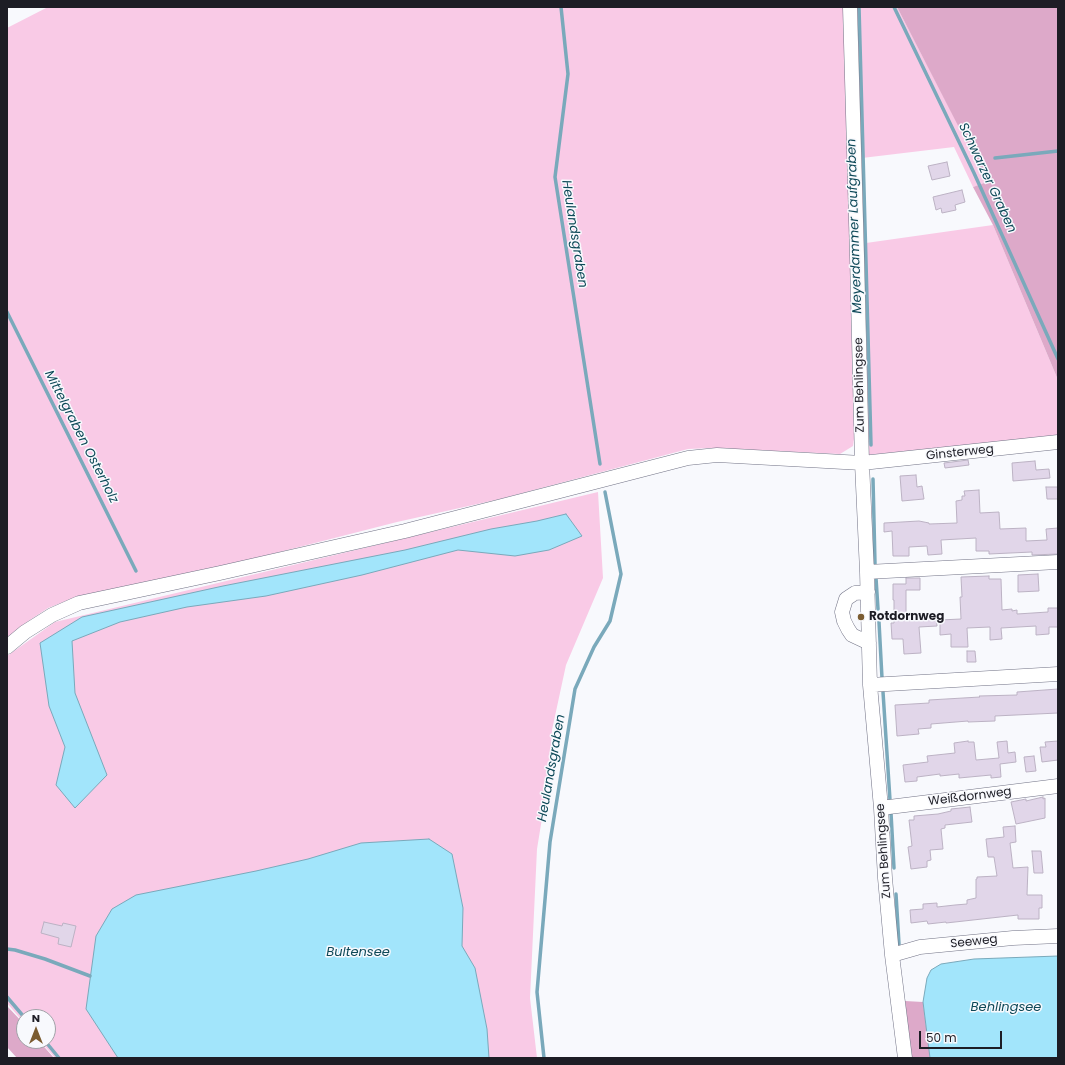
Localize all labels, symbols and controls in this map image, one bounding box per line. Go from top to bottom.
water label: Schwarzer Graben [955,120,1019,236]
water label: Meyerdammer Laufgraben [844,138,866,314]
water label: Heulandsgraben [558,179,590,289]
street label: Zum Behlingsee [852,337,868,433]
water label: Mittelgraben Osterholz [41,368,121,506]
street label: Ginsterweg [925,442,995,464]
place label: Rotdornweg [869,610,944,624]
marker: Rotdornweg [856,612,866,622]
water label: Heulandsgraben [535,713,569,823]
street label: Weißdornweg [928,785,1012,809]
street label: Zum Behlingsee [874,803,894,899]
street label: Seeweg [950,932,998,952]
water label: Bultensee [326,945,390,961]
water label: Behlingsee [971,1000,1041,1016]
north arrow [16,1009,56,1049]
text: N [32,1010,40,1026]
scale bar [921,1023,1004,1049]
text: 50 m [926,1029,957,1046]

